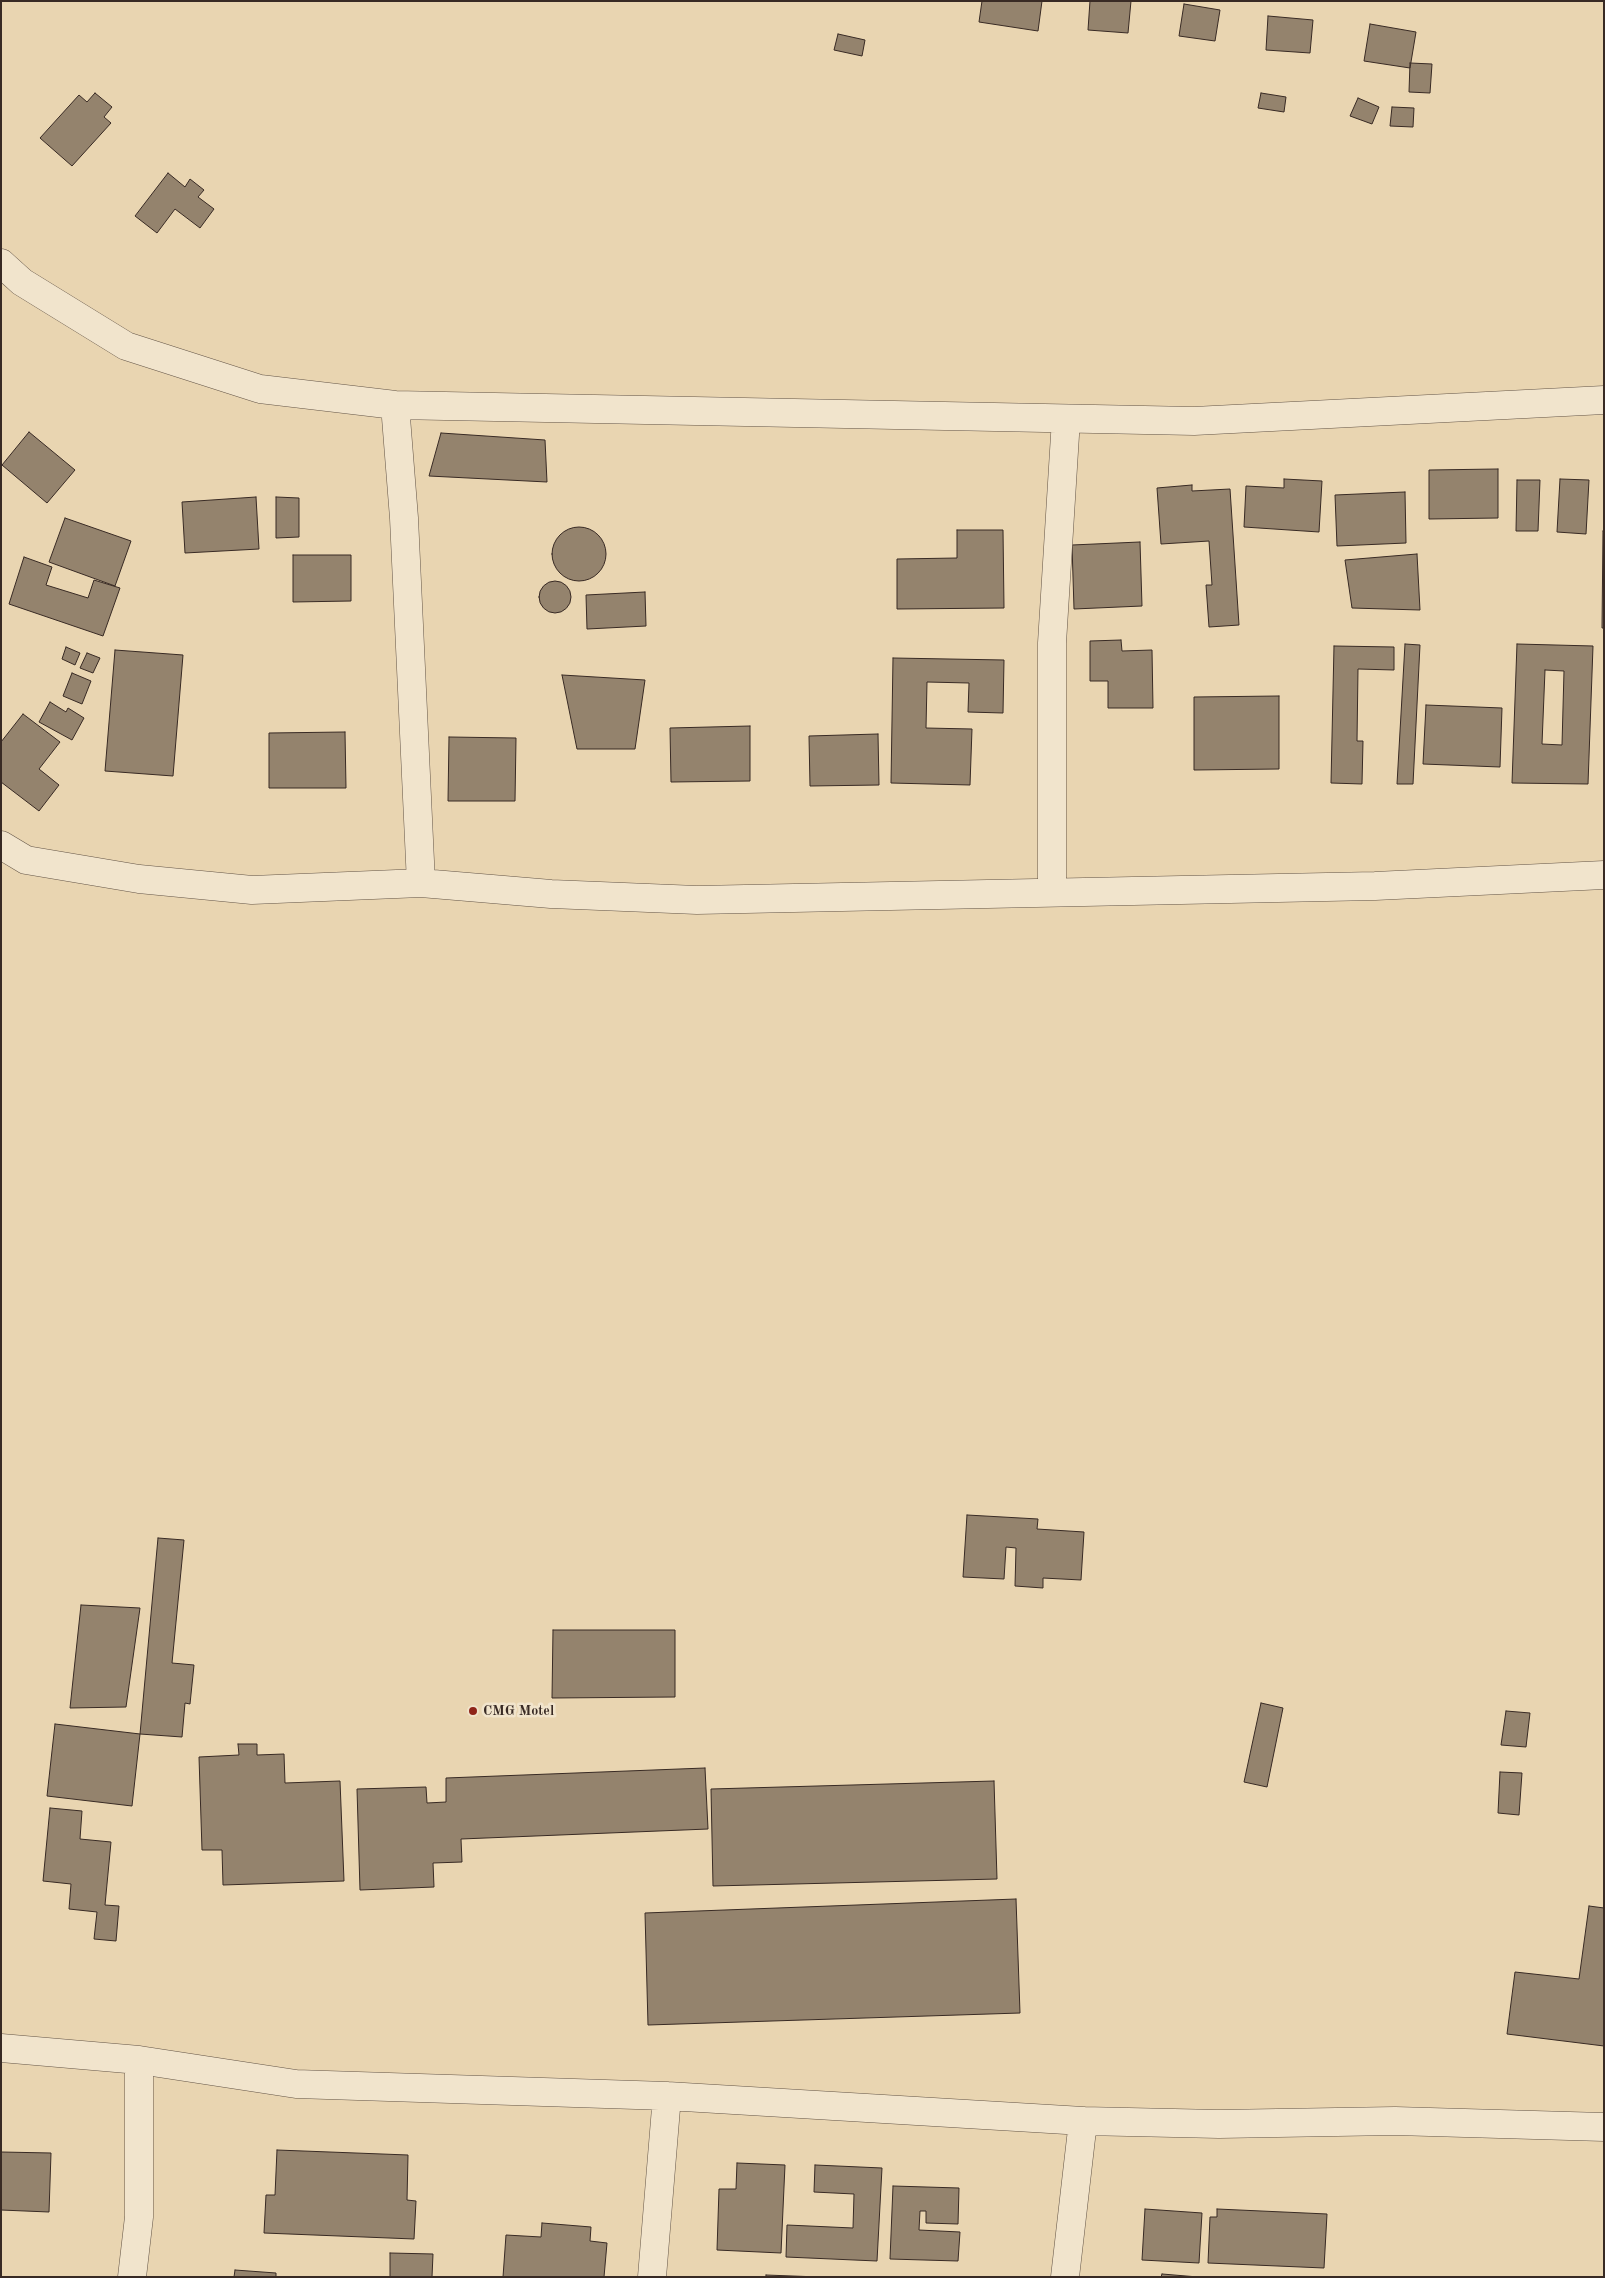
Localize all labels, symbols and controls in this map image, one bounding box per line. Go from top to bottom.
place label: CMG Motel [483,1703,554,1719]
marker: CMG Motel [467,1705,479,1717]

